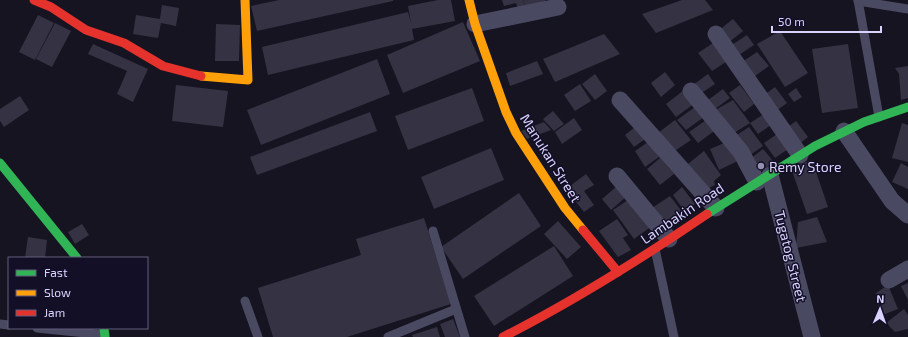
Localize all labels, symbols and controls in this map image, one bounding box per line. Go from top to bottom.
scale bar [772,8,881,34]
text: 50 m [778,14,805,28]
street label: Manukan Street [517,111,585,205]
place label: Remy Store [769,158,842,175]
marker: Remy Store [756,161,766,171]
street label: Lambakin Road [637,179,727,247]
street label: Tugatog Street [771,209,811,303]
legend [8,257,148,329]
text: Fast [44,265,68,279]
text: Slow [44,285,71,299]
north arrow [860,289,900,329]
text: N [876,292,885,305]
text: Jam [44,305,65,319]

